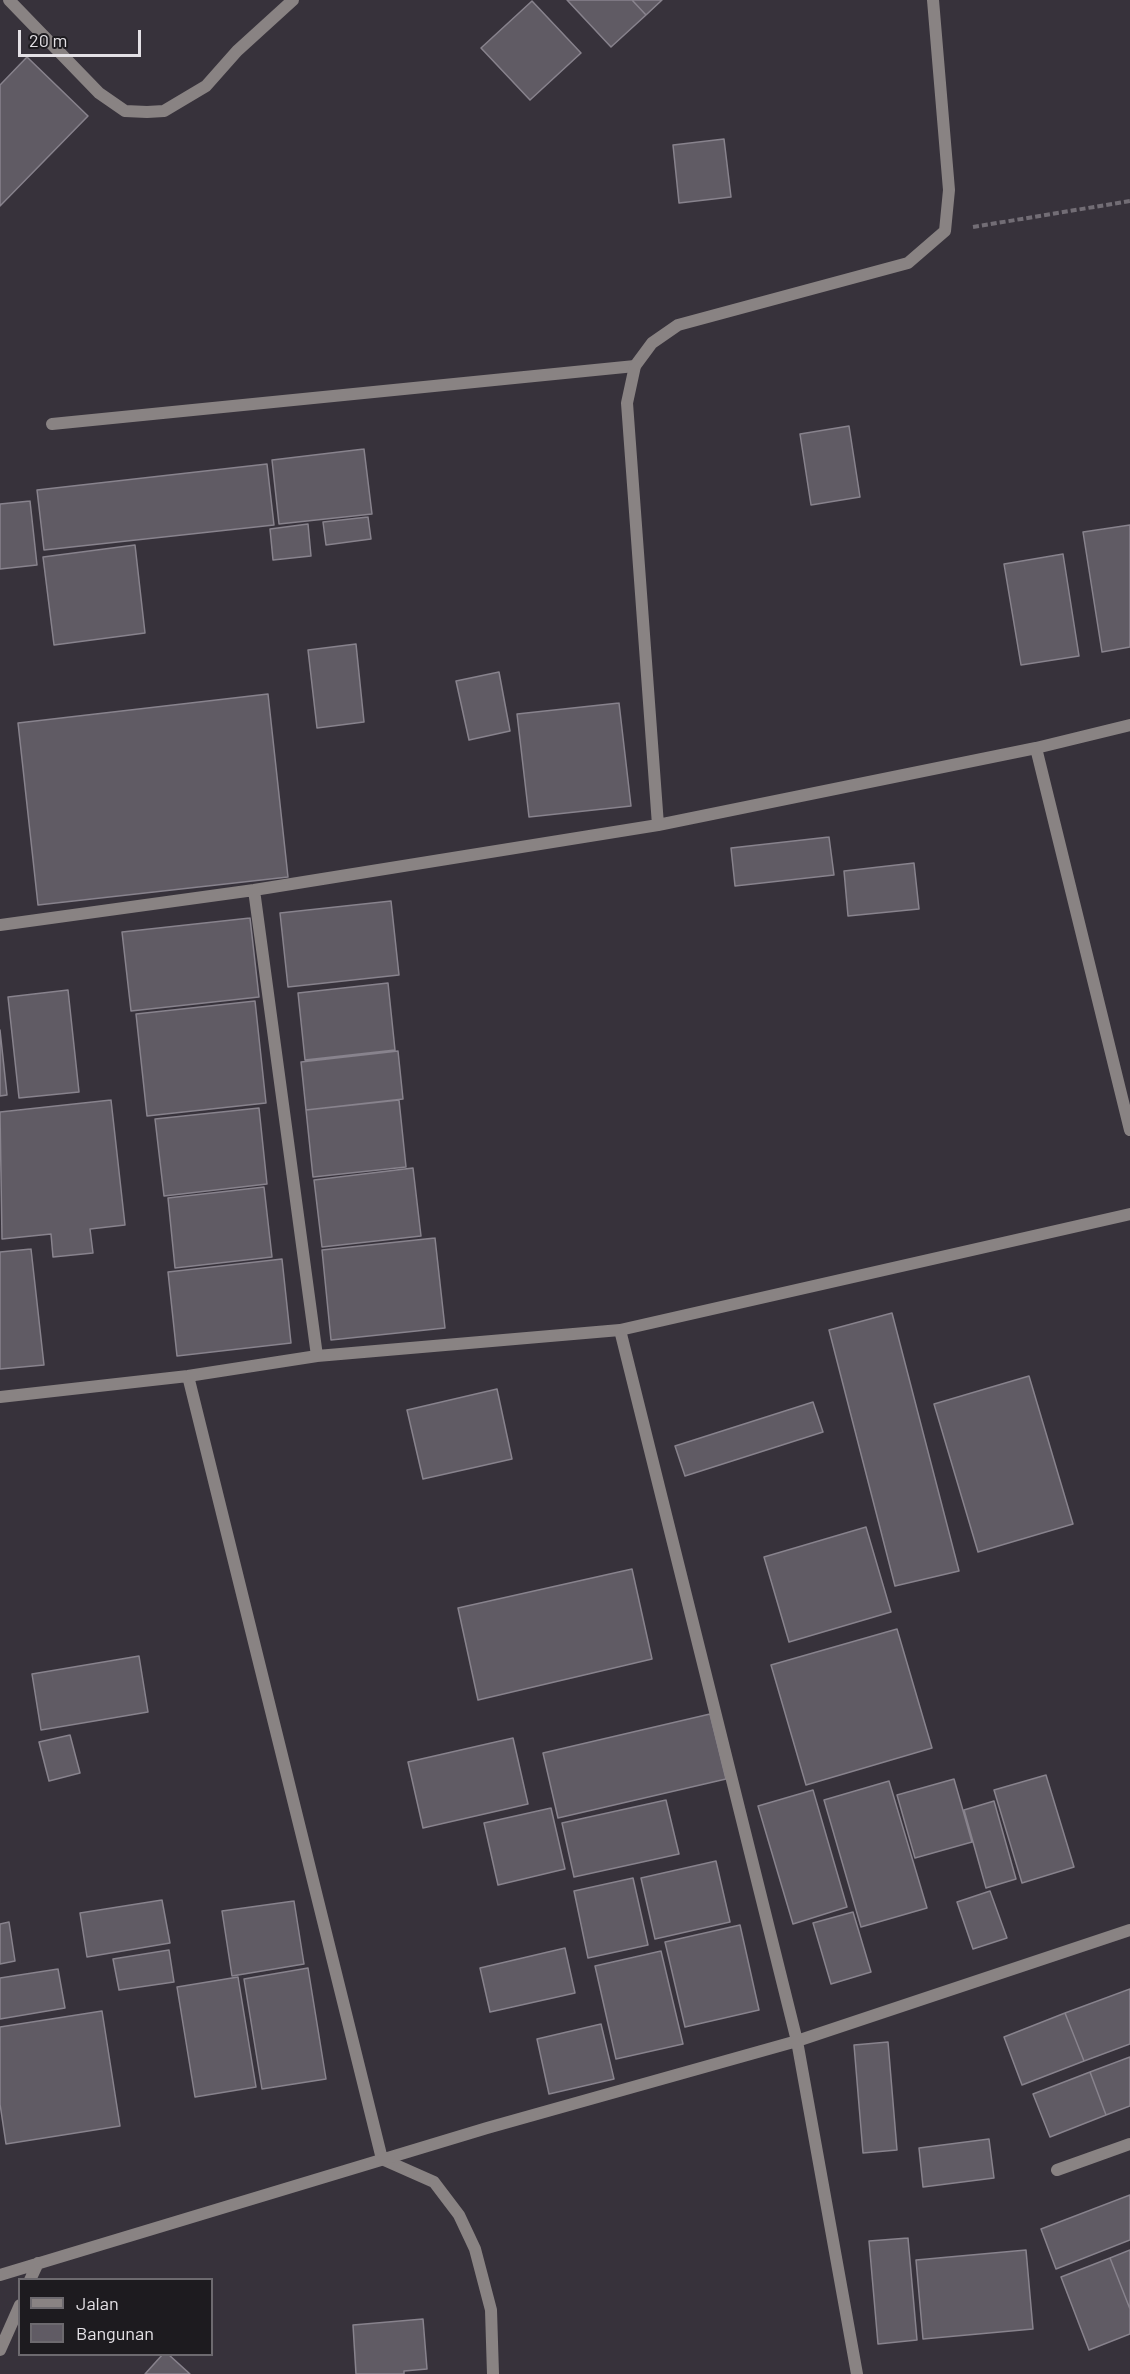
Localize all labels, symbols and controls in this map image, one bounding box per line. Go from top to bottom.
scale bar [21,18,144,56]
text: 20 m [29,29,67,51]
legend [18,2278,213,2356]
text: Jalan [76,2292,119,2314]
text: Bangunan [76,2322,154,2344]

